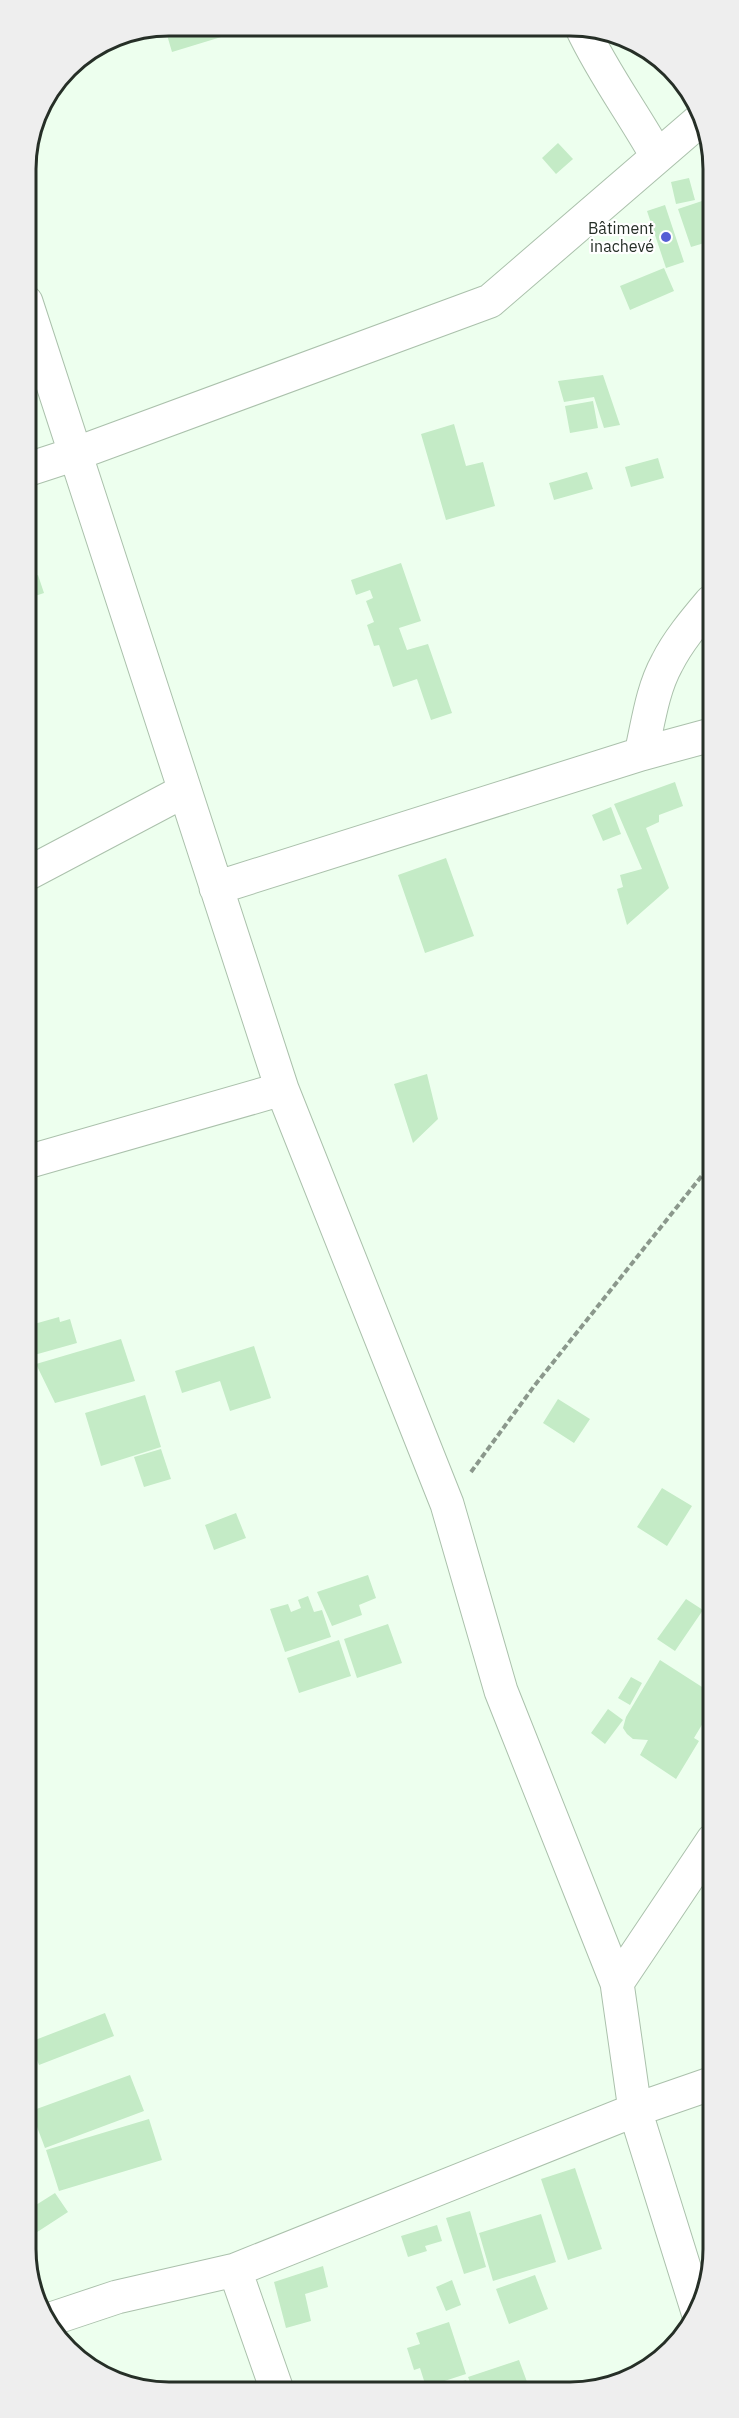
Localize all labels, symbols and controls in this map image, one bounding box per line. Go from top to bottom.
place label: Bâtiment inachevé [588,218,654,256]
marker: Bâtiment inachevé [659,230,673,244]

